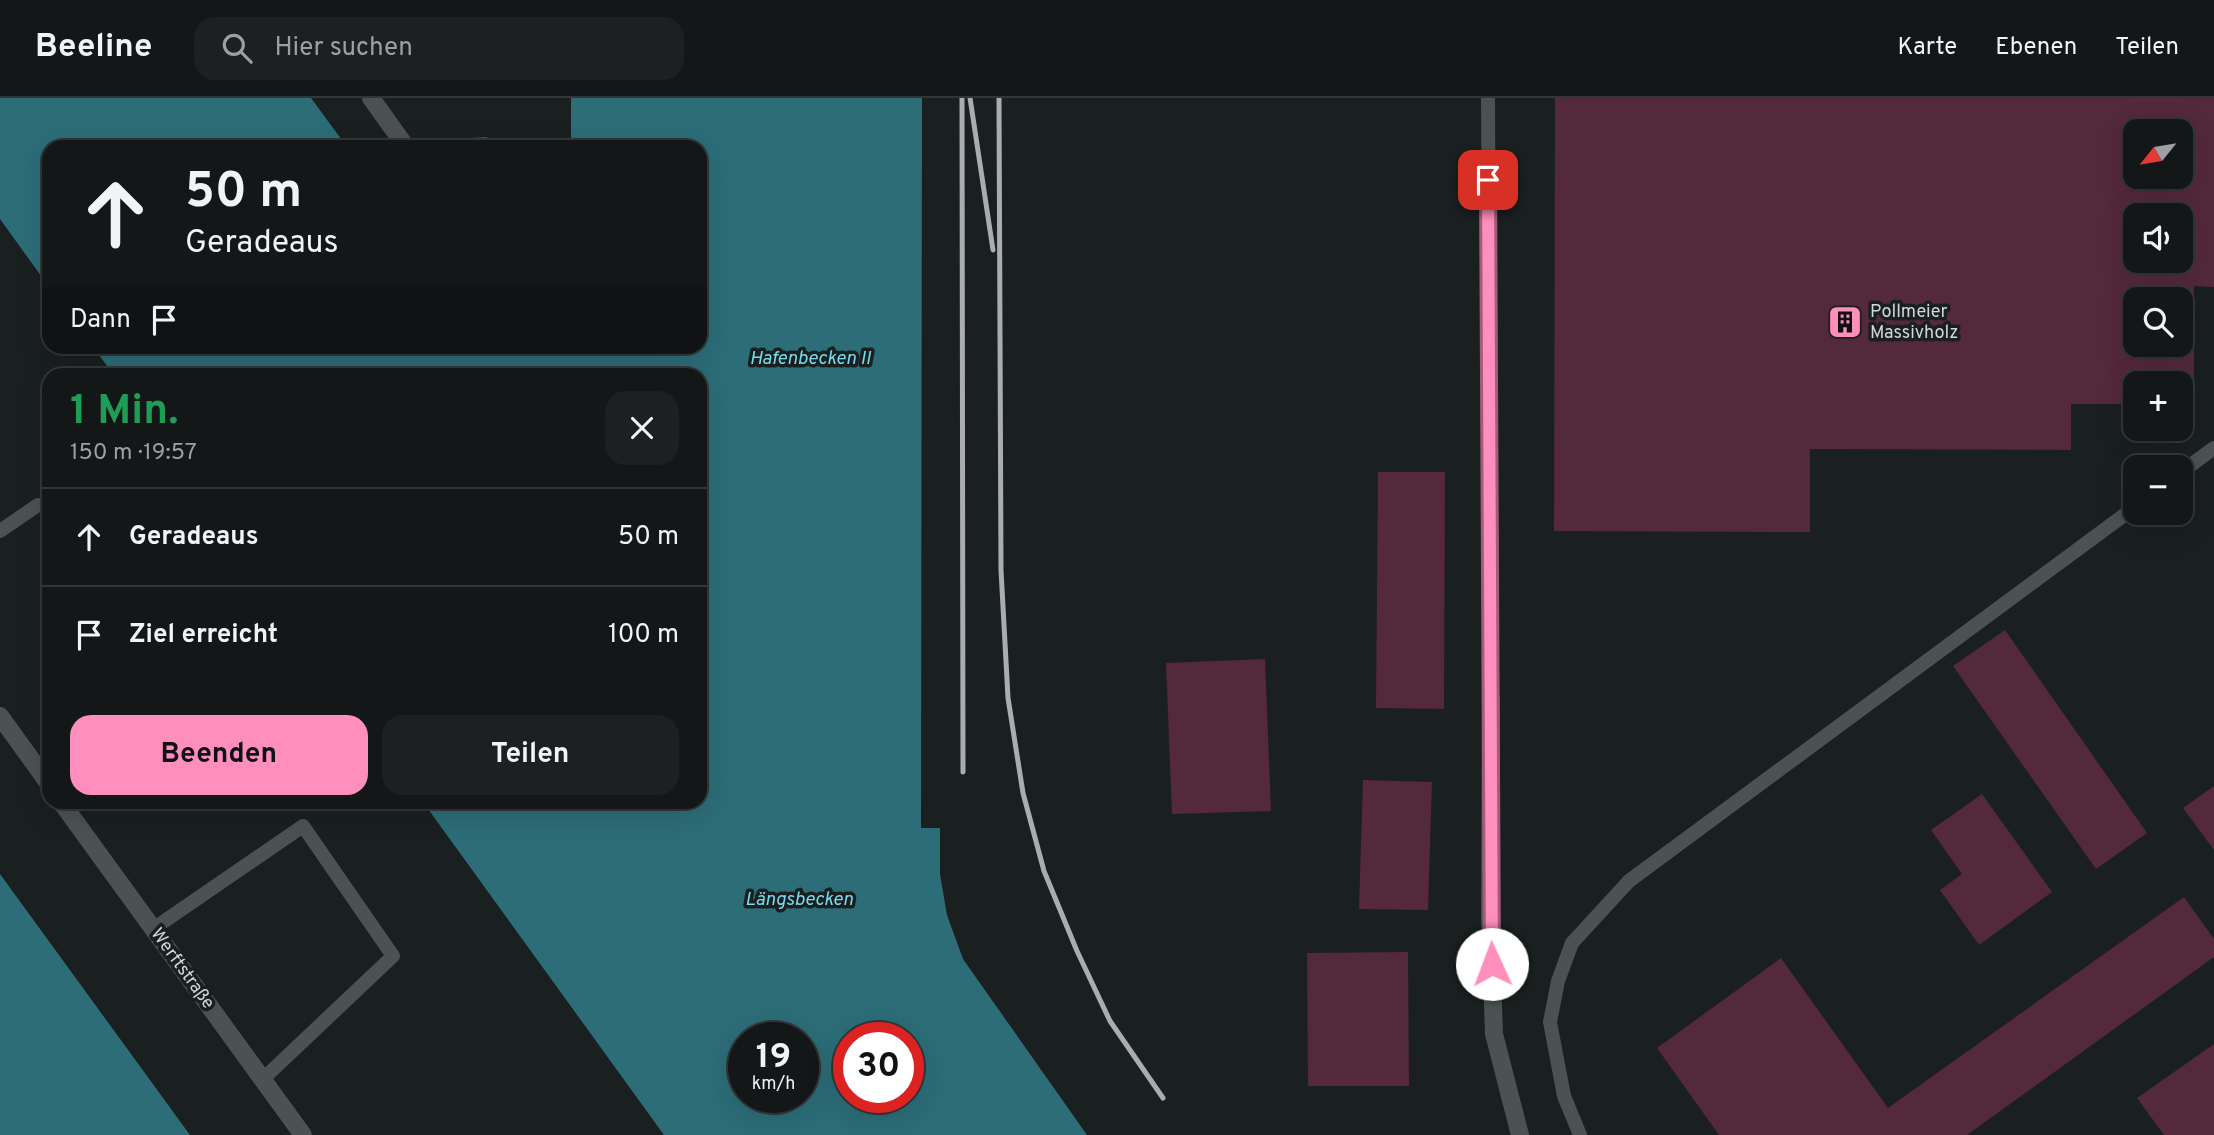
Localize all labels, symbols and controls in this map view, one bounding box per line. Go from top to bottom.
search box [194,17,684,80]
text: Beeline [35,27,152,69]
icon: search [218,29,256,67]
text: Hier suchen [274,32,413,65]
text: Karte [1897,33,1957,63]
text: Ebenen [1995,33,2077,63]
text: Teilen [2115,33,2179,63]
north arrow [2123,119,2193,189]
map controls [2123,119,2193,525]
pin [1458,150,1518,210]
icon: arrive [1469,161,1507,199]
text: 50 m [185,163,302,225]
icon: ahead [70,168,161,259]
button: sound [2123,203,2193,273]
text: Geradeaus [185,224,339,264]
button: search [2123,287,2193,357]
icon: arrive [145,301,183,339]
place label: Pollmeier Massivholz [1870,301,1958,345]
building icon: Pollmeier Massivholz [1826,303,1864,341]
text: Dann [70,304,131,337]
water label: Hafenbecken II [749,347,871,371]
button: + [2123,371,2193,441]
text: 1 Min. [70,386,179,439]
button: close [605,391,679,465]
text: 150 m · 19:57 [70,439,197,468]
button: − [2123,455,2193,525]
icon: ahead [70,518,108,556]
text: Geradeaus [129,521,258,554]
text: 50 m [618,521,679,554]
icon: arrive [70,616,108,654]
text: Ziel erreicht [129,619,278,652]
text: 100 m [608,619,679,652]
button: Beenden [70,715,368,795]
button: Teilen [382,715,679,795]
water label: Längsbecken [745,888,854,912]
street label: Werftstraße [145,924,219,1014]
position arrow [1455,927,1529,1001]
speed limit sign: 30 [833,1022,924,1113]
text: 19 [756,1036,791,1080]
text: km/h [752,1073,795,1096]

